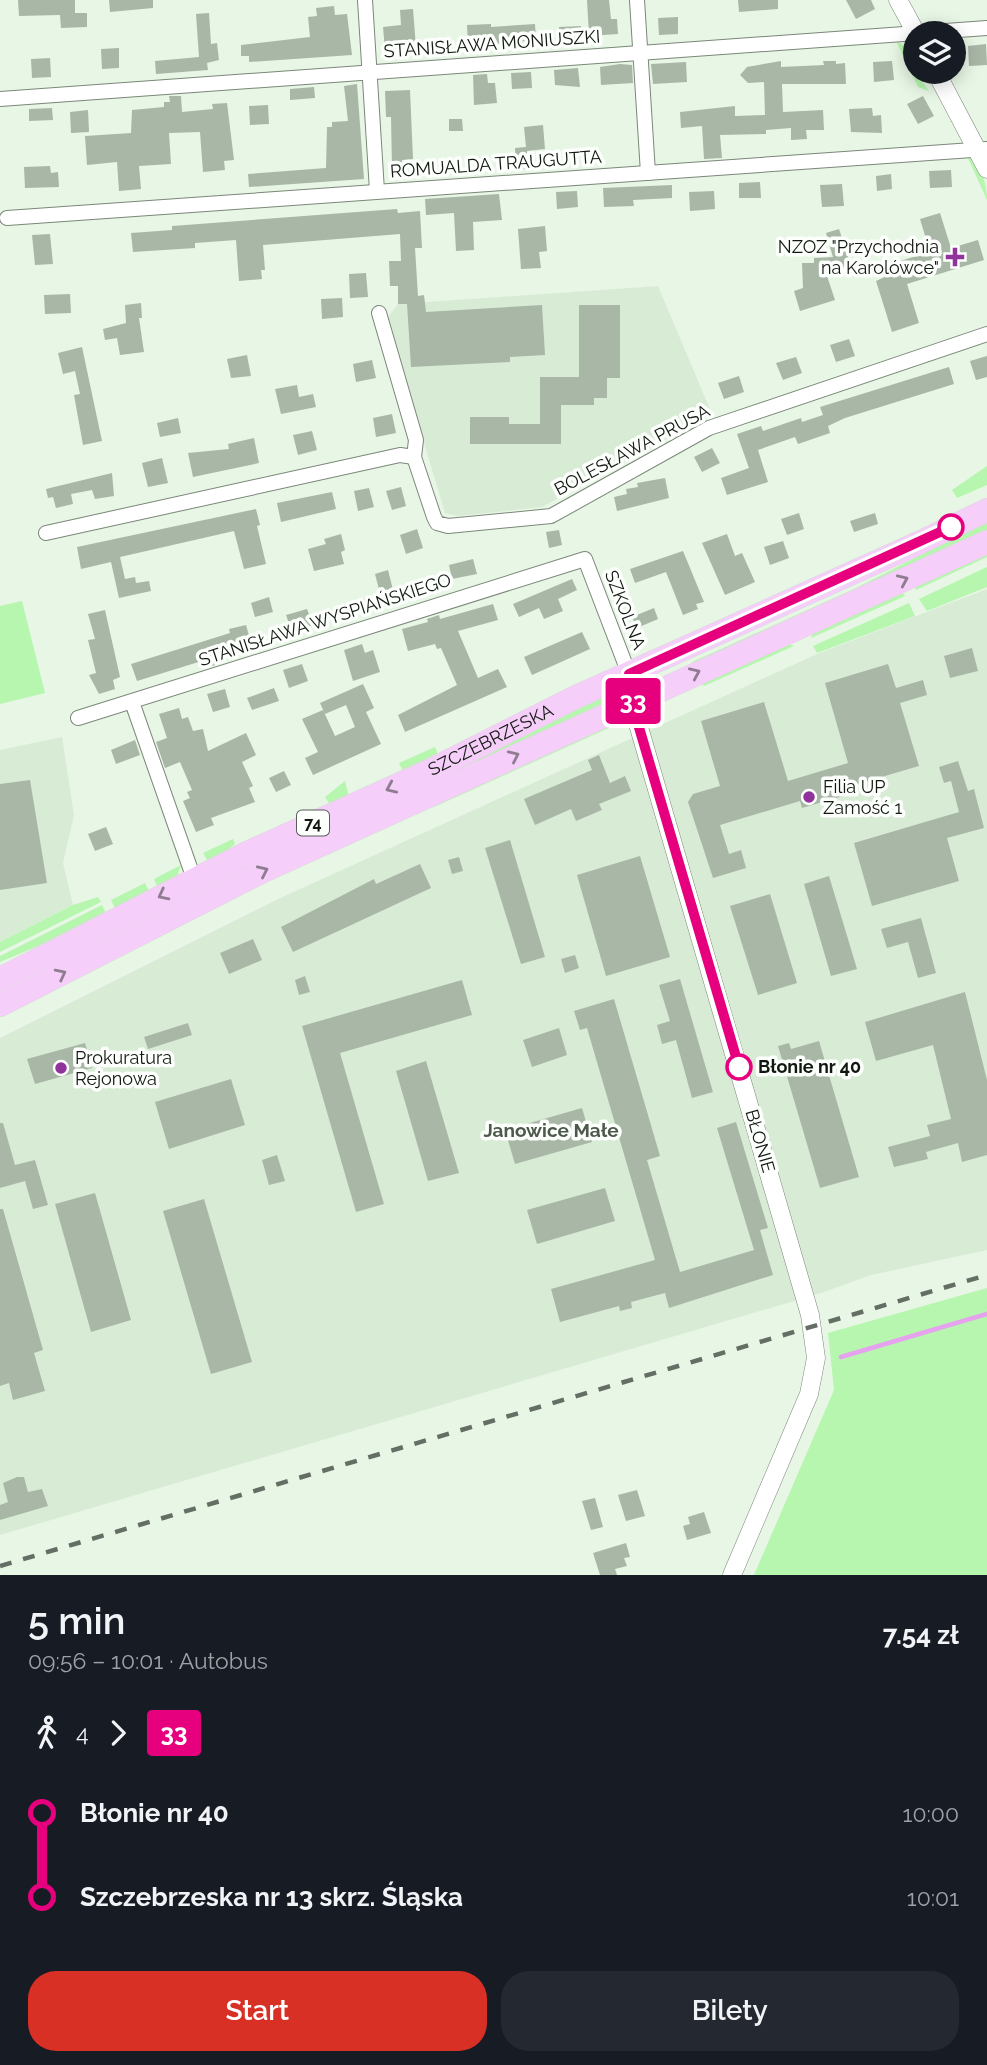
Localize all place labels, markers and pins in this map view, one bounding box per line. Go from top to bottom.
place label: NZOZ "Przychodnia na Karolówce" [778,236,939,278]
marker: NZOZ "Przychodnia na Karolówce" [945,247,965,267]
unlabelled marker [938,514,964,540]
place label: Filia UP Zamość 1 [823,776,903,818]
marker: Filia UP Zamość 1 [801,789,817,805]
place label: Prokuratura Rejonowa [75,1047,172,1089]
marker: Błonie nr 40 [726,1054,752,1080]
place label: Błonie nr 40 [758,1056,861,1077]
marker: Prokuratura Rejonowa [53,1060,69,1076]

